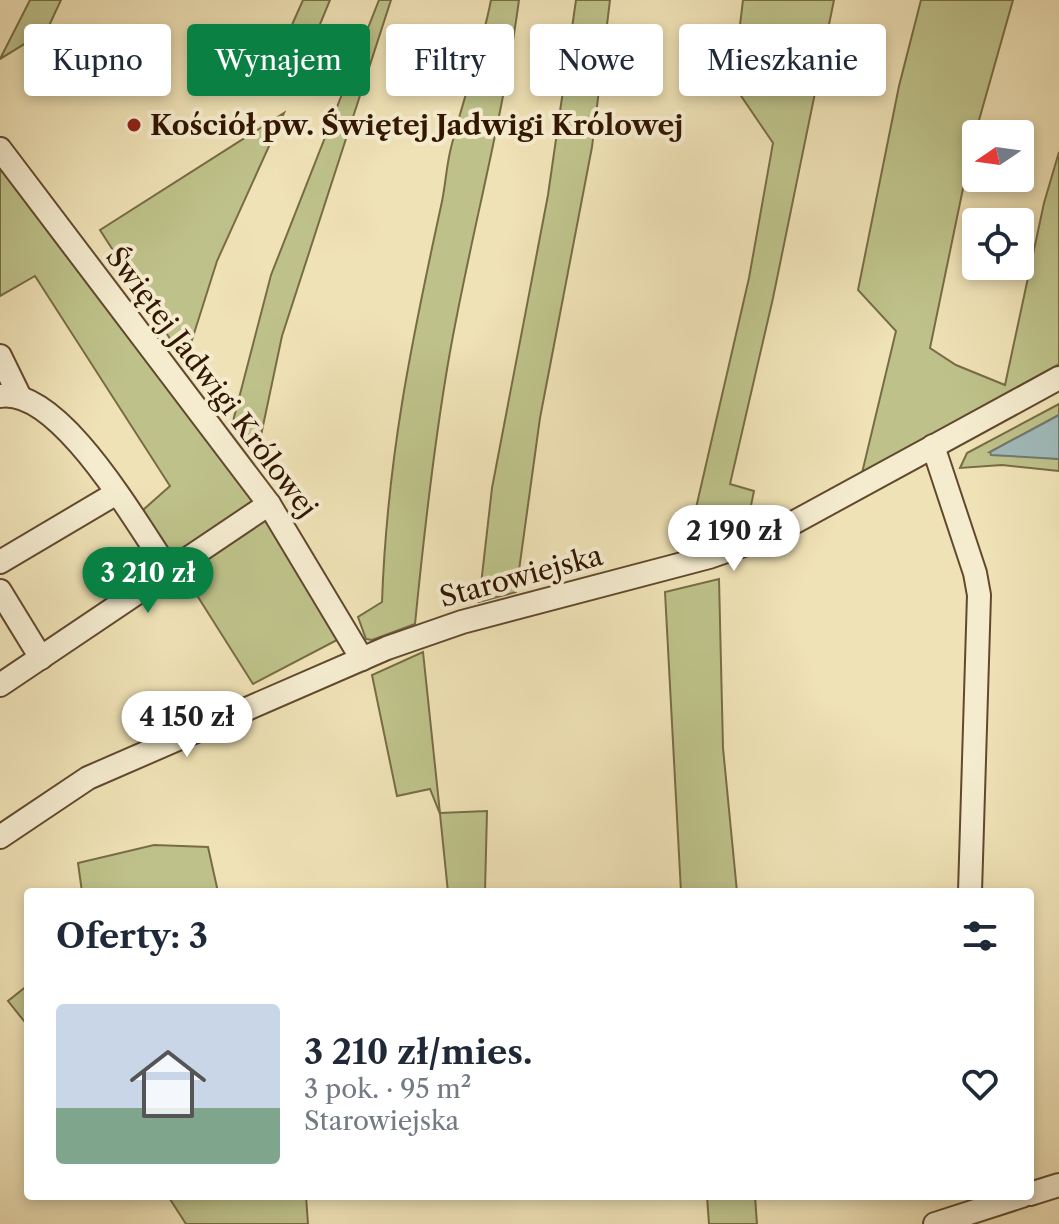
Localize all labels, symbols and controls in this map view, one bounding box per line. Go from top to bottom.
chip: Kupno [24,24,171,96]
chip: Wynajem [187,24,370,96]
chip: Filtry [386,24,514,96]
chip: Nowe [530,24,663,96]
chip: Mieszkanie [679,24,886,96]
place label: Kościół pw. Świętej Jadwigi Królowej [150,108,683,142]
marker: Kościół pw. Świętej Jadwigi Królowej [125,116,143,134]
north arrow [962,120,1034,192]
map controls [962,120,1034,280]
button: locate [962,208,1034,280]
street label: Świętej Jadwigi Królowej [99,240,325,524]
pin: 2 190 zł [651,505,817,573]
text: 2 190 zł [686,515,782,547]
street label: Starowiejska [436,538,606,614]
pin: 3 210 zł [65,547,231,615]
text: 3 210 zł [100,557,196,589]
pin: 4 150 zł [104,691,270,759]
text: 4 150 zł [139,701,235,733]
icon: filters [958,914,1002,958]
text: Oferty: 3 [56,915,208,957]
text: 3 210 zł/mies. [304,1031,533,1073]
icon: home [120,1036,216,1132]
icon: heart [958,1062,1002,1106]
text: 3 pok. · 95 m² [304,1073,471,1105]
text: Starowiejska [304,1105,459,1137]

